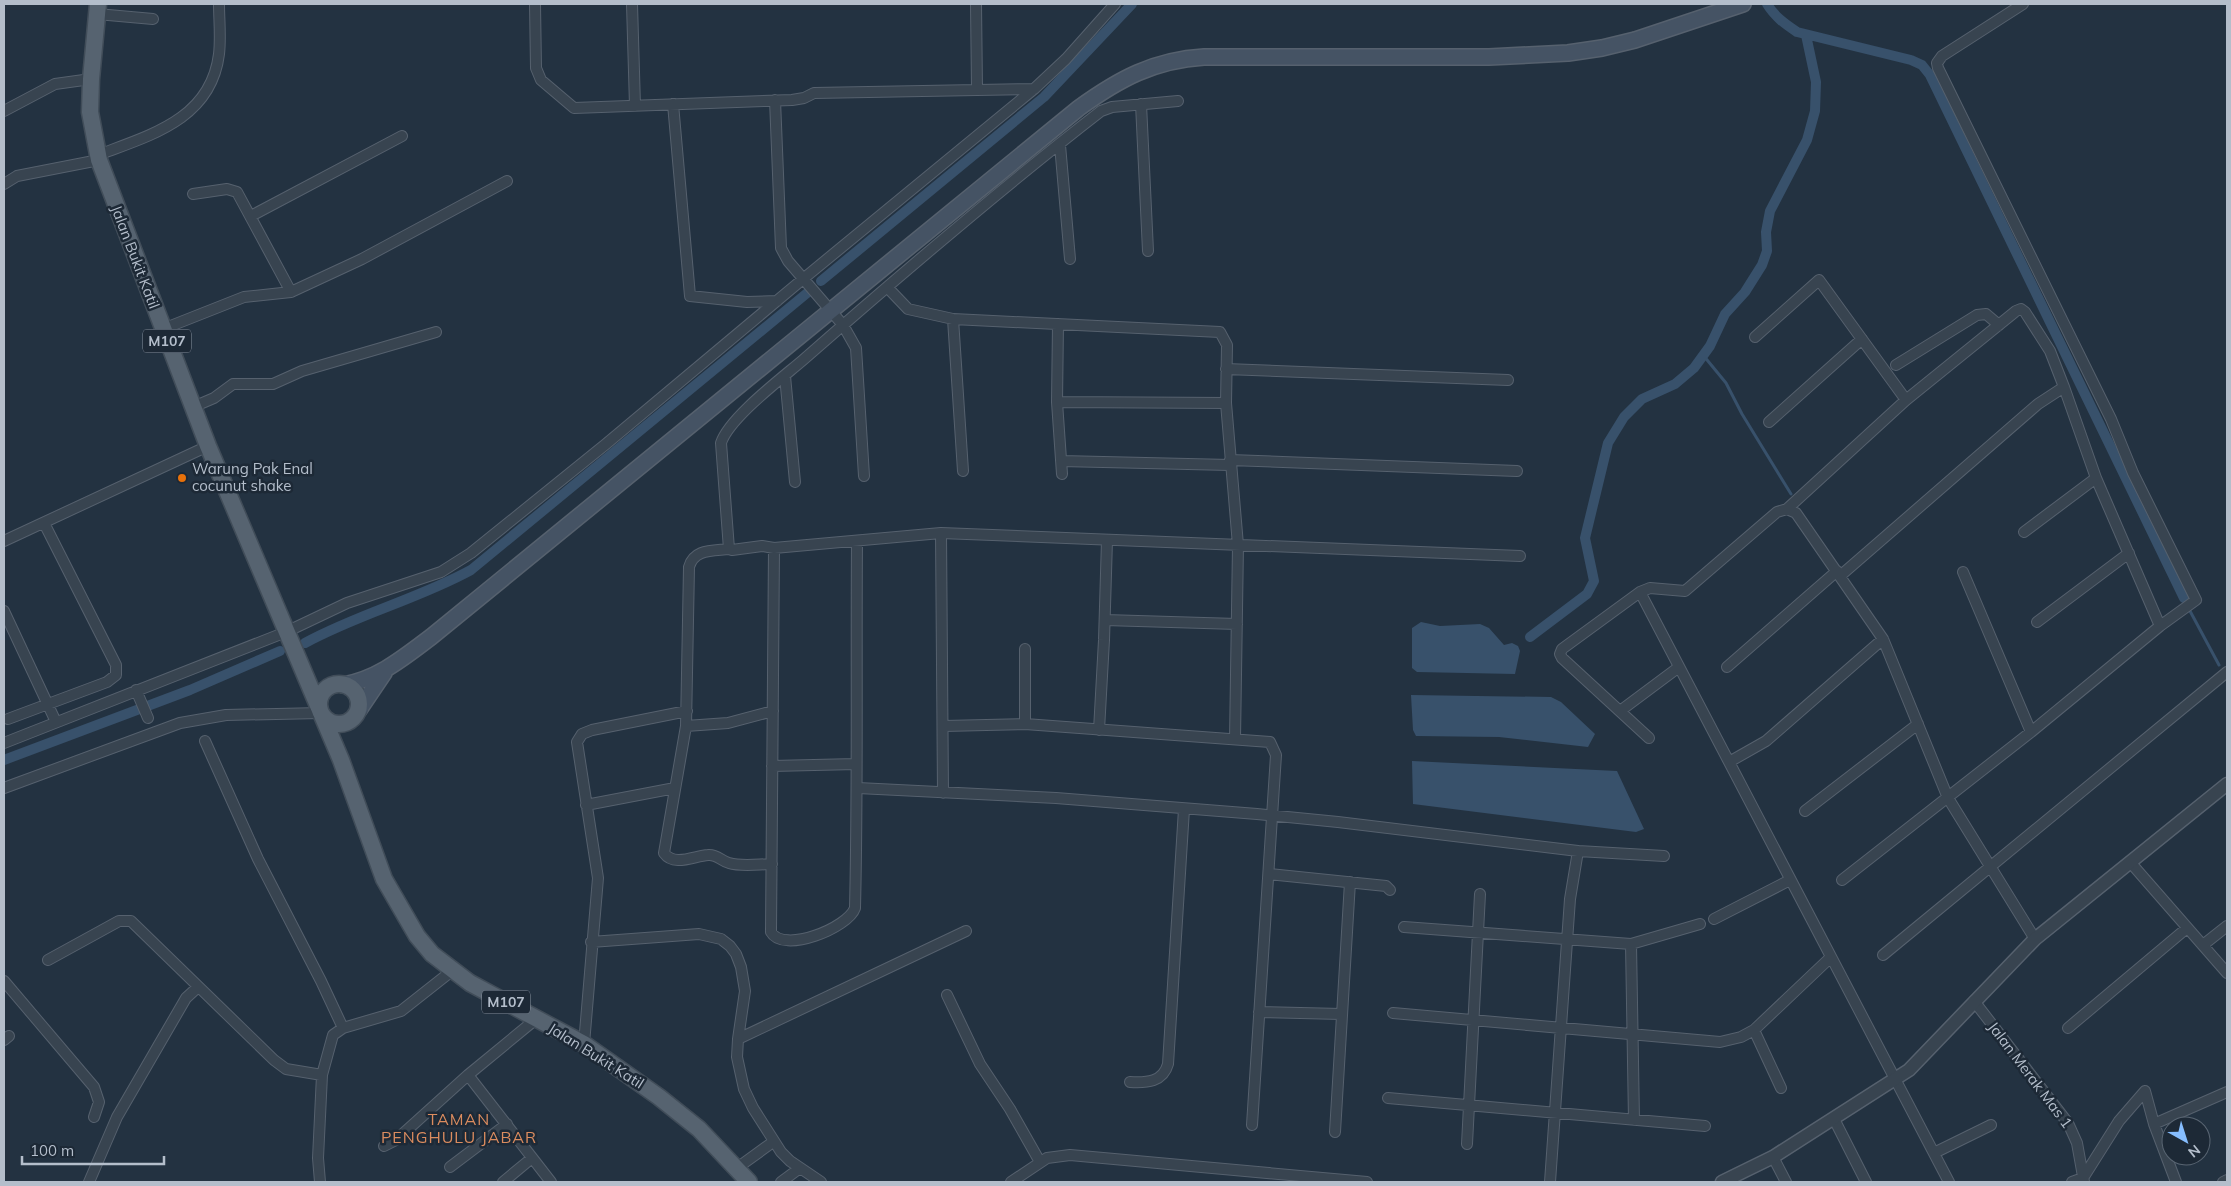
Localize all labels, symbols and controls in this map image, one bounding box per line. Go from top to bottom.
street label: Jalan Bukit Katil [107,202,164,311]
road number: M107 [143,330,191,352]
place label: Warung Pak Enal cocunut shake [192,459,313,495]
marker: Warung Pak Enal cocunut shake [176,472,188,484]
road number: M107 [482,990,530,1014]
street label: Jalan Merak Mas 1 [1984,1018,2077,1132]
street label: Jalan Bukit Katil [545,1019,648,1093]
district label: TAMAN PENGHULU JABAR [381,1109,537,1147]
north arrow [2161,1116,2211,1166]
scale bar [22,1134,165,1166]
text: 100 m [30,1141,74,1160]
text: N [2184,1141,2204,1161]

